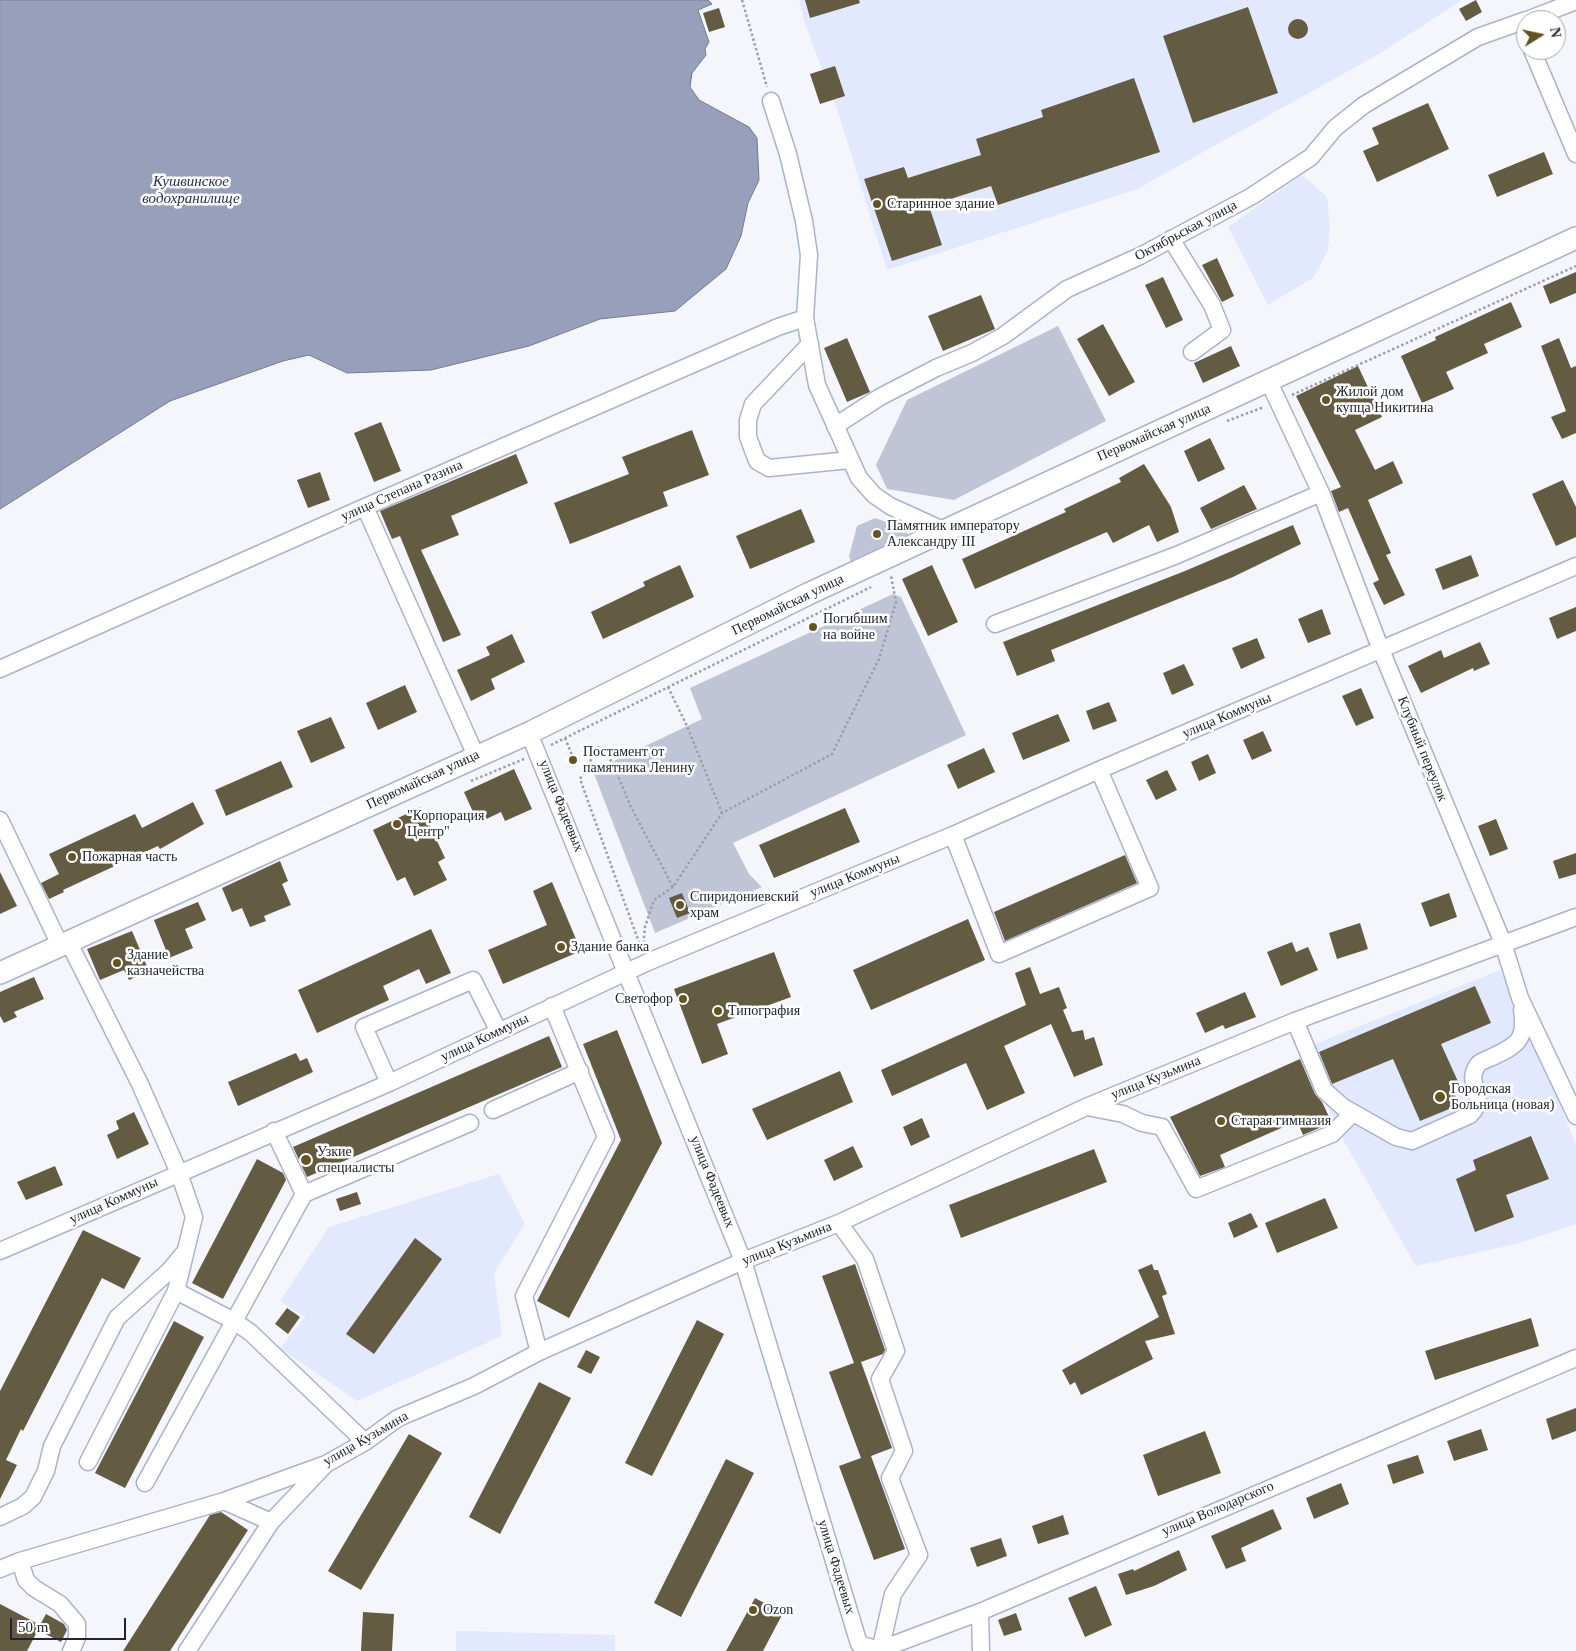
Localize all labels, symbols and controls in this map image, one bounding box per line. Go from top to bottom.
north arrow [1516,10,1566,60]
text: N [1547,26,1564,39]
water label: Кушвинское водохранилище [142,173,240,208]
place label: Старинное здание [887,196,995,212]
street label: Октябрьская улица [1132,197,1240,265]
marker: Старинное здание [871,198,883,210]
place label: Жилой дом купца Никитина [1336,384,1434,417]
marker: Жилой дом купца Никитина [1320,394,1332,406]
street label: Первомайская улица [1095,400,1213,466]
street label: улица Степана Разина [339,457,465,525]
place label: Памятник императору Александру III [887,518,1020,550]
marker: Памятник императору Александру III [871,528,883,540]
street label: Первомайская улица [729,571,847,639]
place label: Погибшим на войне [823,611,888,644]
marker: Погибшим на войне [807,621,819,633]
street label: улица Коммуны [1180,690,1274,742]
street label: Клубный переулок [1393,694,1451,804]
place label: Постамент от памятника Ленину [583,744,695,776]
street label: Первомайская улица [364,746,482,814]
marker: Постамент от памятника Ленину [567,754,579,766]
street label: улица Фадеевых [535,757,587,855]
place label: "Корпорация Центр" [407,808,484,840]
marker: "Корпорация Центр" [391,818,403,830]
place label: Пожарная часть [82,849,177,865]
street label: улица Коммуны [808,850,902,902]
marker: Пожарная часть [66,851,78,863]
place label: Спиридониевский храм [690,889,799,922]
marker: Спиридониевский храм [674,899,686,911]
place label: Здание банка [571,939,649,955]
marker: Здание банка [555,941,567,953]
place label: Здание казначейства [127,947,204,980]
marker: Здание казначейства [111,957,123,969]
place label: Светофор [615,991,673,1007]
marker: Светофор [677,993,689,1005]
place label: Типография [728,1003,800,1019]
marker: Типография [712,1005,724,1017]
street label: улица Коммуны [438,1010,532,1066]
street label: улица Кузьмина [1109,1052,1203,1104]
place label: Городская Больница (новая) [1451,1081,1554,1114]
marker: Городская Больница (новая) [1433,1090,1447,1104]
place label: Старая гимназия [1231,1113,1331,1129]
marker: Старая гимназия [1215,1115,1227,1127]
street label: улица Фадеевых [686,1133,738,1231]
place label: Узкие специалисты [317,1144,394,1176]
marker: Узкие специалисты [299,1153,313,1167]
street label: улица Коммуны [67,1174,161,1228]
street label: улица Кузьмина [740,1218,834,1270]
street label: улица Кузьмина [321,1408,411,1470]
street label: улица Володарского [1160,1478,1276,1540]
street label: улица Фадеевых [814,1518,858,1616]
place label: Ozon [763,1602,793,1618]
marker: Ozon [747,1604,759,1616]
scale bar [12,1608,129,1640]
text: 50 m [18,1619,48,1635]

